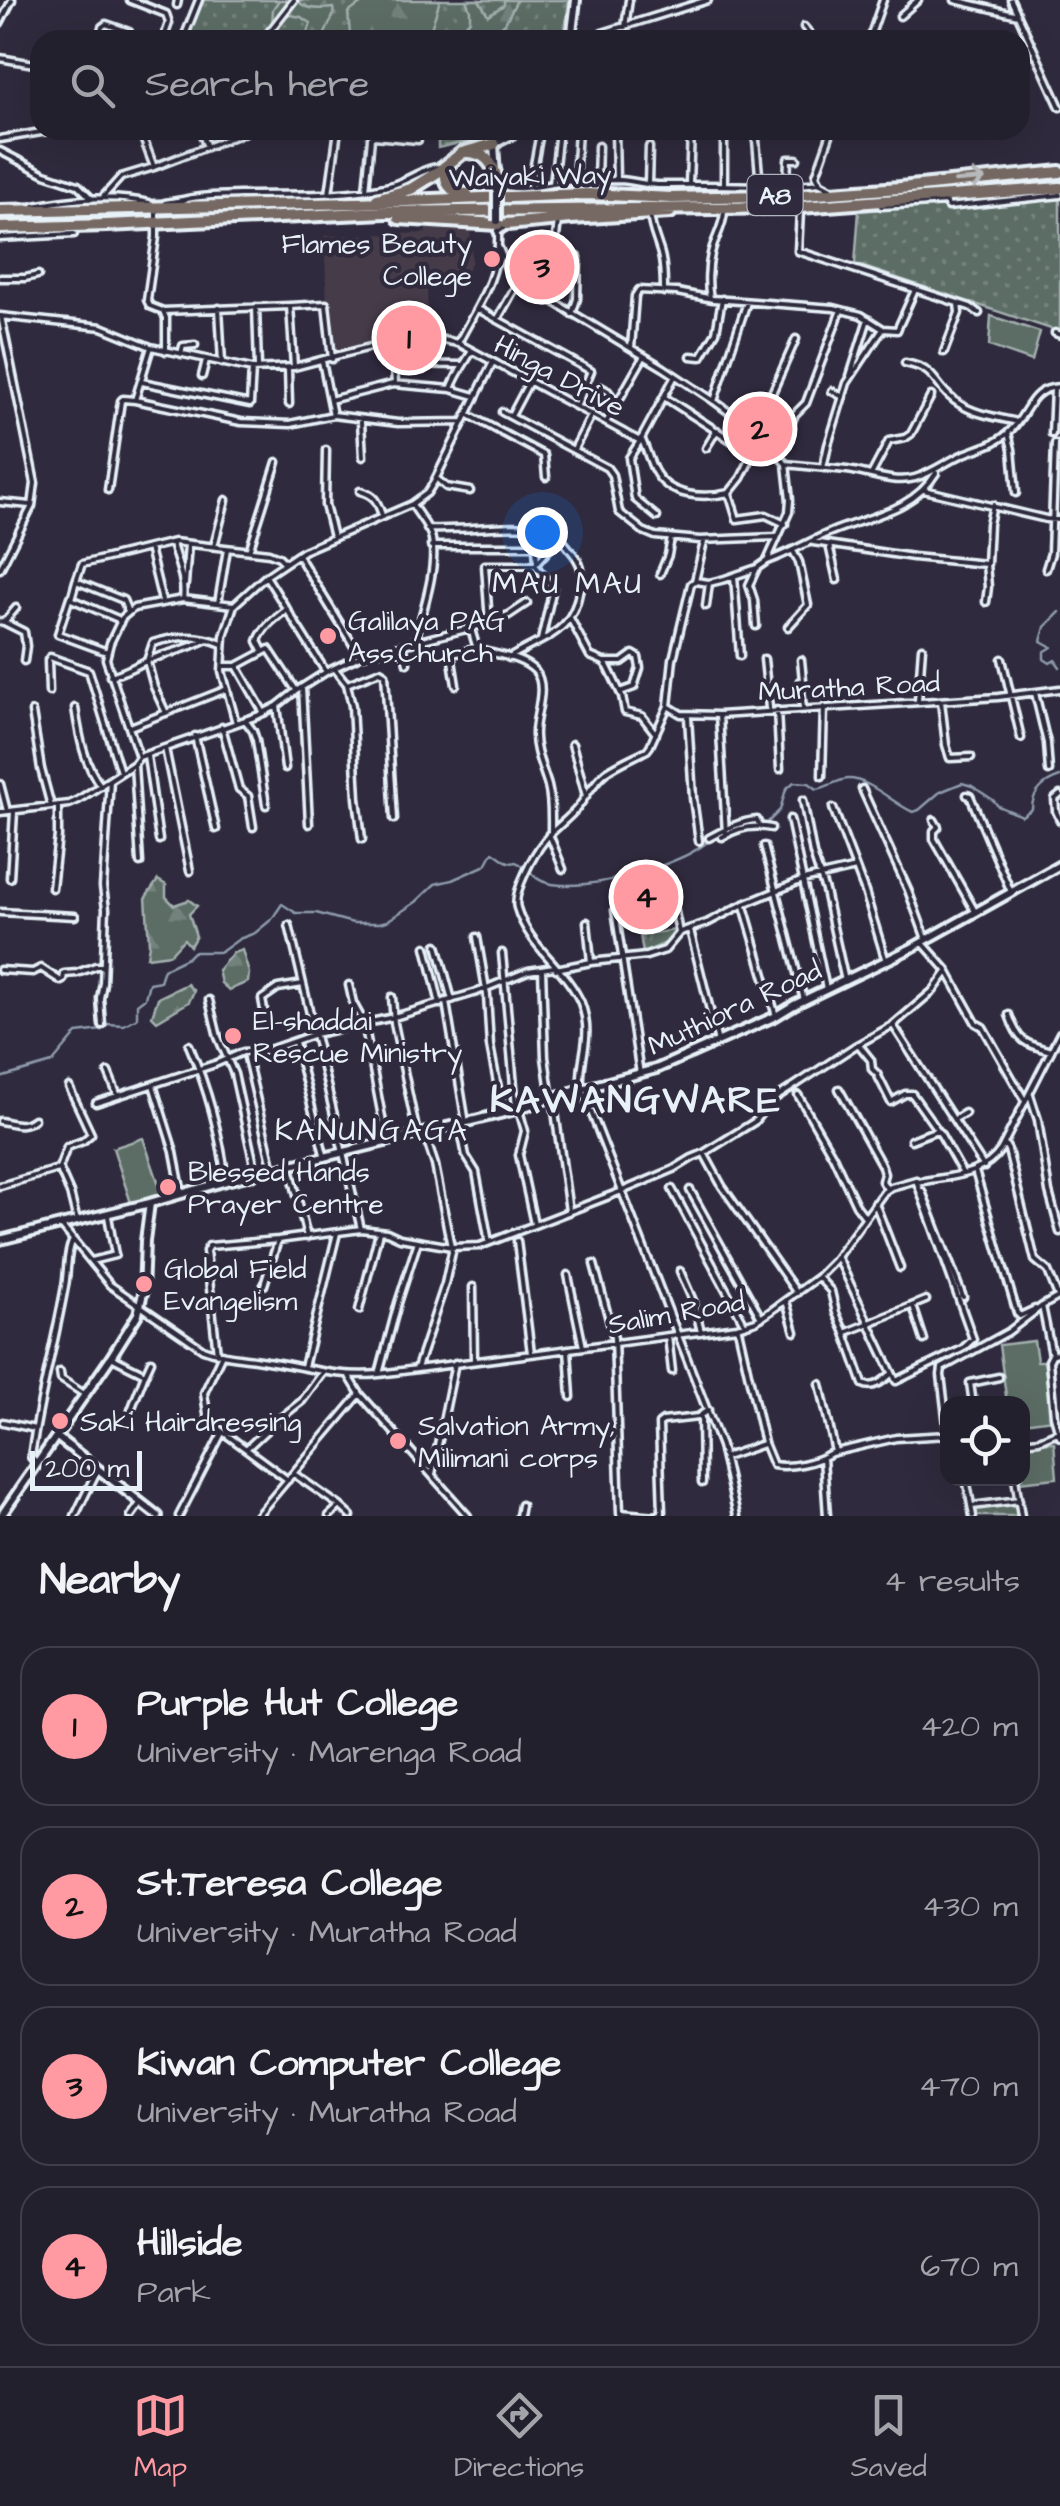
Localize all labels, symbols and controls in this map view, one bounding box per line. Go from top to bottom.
search box [30,30,1030,140]
icon: search [65,58,120,113]
text: Search here [145,59,369,111]
street label: Waiyaki Way [448,156,612,199]
one-way arrow [954,170,986,189]
road number: A8 [748,175,802,215]
place label: Flames Beauty College [282,225,472,297]
pin: 3 [510,230,574,304]
marker: Flames Beauty College [481,248,503,270]
pin: 1 [376,300,442,376]
street label: Hinga Drive [487,326,631,428]
pin: 2 [728,392,792,466]
your location [517,507,568,558]
district label: MAU MAU [492,563,644,605]
place label: Galilaya PAG Ass.Church [348,602,505,673]
marker: Galilaya PAG Ass.Church [317,625,339,647]
street label: Muratha Road [757,663,941,712]
pin: 4 [614,860,678,934]
street label: Muthiora Road [641,951,828,1066]
place label: El-shaddai Rescue Ministry [253,1002,462,1075]
marker: El-shaddai Rescue Ministry [222,1025,244,1047]
district label: KAWANGWARE [490,1075,782,1127]
district label: KANUNGAGA [275,1110,469,1152]
place label: Blessed Hands Prayer Centre [188,1153,384,1226]
marker: Blessed Hands Prayer Centre [157,1176,179,1198]
place label: Global Field Evangelism [164,1250,307,1322]
marker: Global Field Evangelism [133,1273,155,1295]
street label: Salim Road [605,1282,748,1345]
map controls [940,1396,1030,1486]
button: locate [940,1396,1030,1486]
place label: Saki Hairdressing [80,1403,302,1443]
place label: Salvation Army, Milimani corps [418,1407,615,1478]
marker: Saki Hairdressing [49,1410,71,1432]
marker: Salvation Army, Milimani corps [387,1430,409,1452]
scale bar [30,1446,142,1490]
text: 200 m [45,1449,129,1488]
text: Nearby [40,1552,180,1610]
text: 4 results [884,1559,1020,1604]
text: Purple Hut College [137,1678,458,1730]
text: 1 [72,1704,77,1749]
text: 420 m [920,1704,1018,1749]
text: University · Marenga Road [137,1730,522,1775]
text: St.Teresa College [137,1858,442,1910]
text: 2 [65,1884,84,1929]
text: 430 m [922,1884,1018,1929]
text: University · Muratha Road [137,1910,517,1955]
text: Kiwan Computer College [137,2038,561,2090]
text: 3 [66,2064,83,2109]
text: 470 m [919,2064,1018,2109]
text: University · Muratha Road [137,2090,517,2135]
text: Hillside [137,2218,243,2270]
text: 4 [64,2244,85,2289]
text: 670 m [920,2244,1018,2289]
text: Park [137,2270,211,2315]
tab: Map [133,2388,188,2487]
tab: Directions [454,2388,584,2487]
tab: Saved [851,2388,927,2487]

